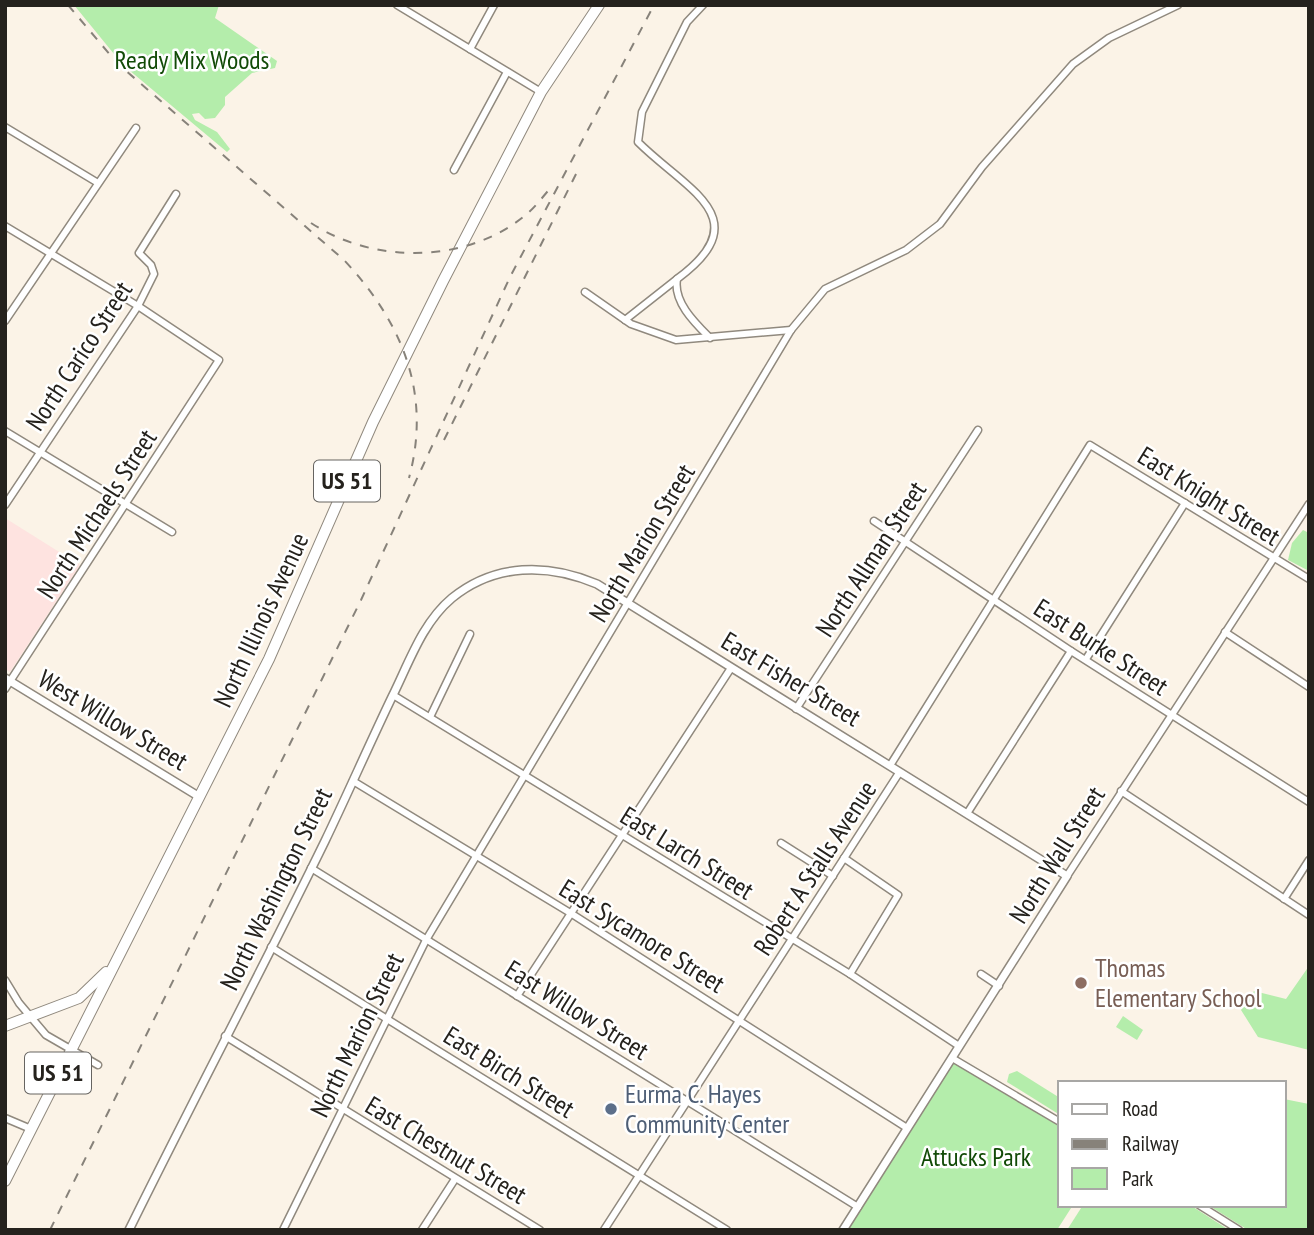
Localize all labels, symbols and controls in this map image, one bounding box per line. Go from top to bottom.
park label: Ready Mix Woods [115,43,269,76]
street label: North Carico Street [18,275,139,436]
street label: North Michaels Street [30,423,164,605]
street label: East Knight Street [1132,439,1286,552]
street label: North Marion Street [581,458,702,628]
road number: US 51 [314,460,380,502]
street label: North Allman Street [808,475,933,643]
street label: North Illinois Avenue [206,527,315,712]
street label: East Burke Street [1028,591,1175,702]
street label: East Fisher Street [716,624,867,733]
street label: West Willow Street [32,662,194,777]
street label: Robert A Stalls Avenue [746,774,883,961]
street label: North Wall Street [1001,780,1112,929]
street label: North Washington Street [212,782,339,995]
street label: East Larch Street [615,799,760,907]
street label: East Sycamore Street [553,872,731,1000]
street label: North Marion Street [303,947,411,1122]
place label: Thomas Elementary School [1095,951,1262,1014]
street label: East Willow Street [499,952,655,1067]
marker: Thomas Elementary School [1073,975,1089,991]
street label: East Birch Street [438,1018,581,1125]
road number: US 51 [25,1052,91,1093]
place label: Eurma C. Hayes Community Center [625,1077,789,1140]
legend [1058,1081,1286,1207]
street label: East Chestnut Street [360,1089,533,1211]
text: Road [1122,1095,1158,1122]
marker: Eurma C. Hayes Community Center [603,1101,619,1117]
text: Railway [1122,1130,1179,1157]
park label: Attucks Park [921,1140,1031,1173]
text: Park [1122,1165,1153,1192]

